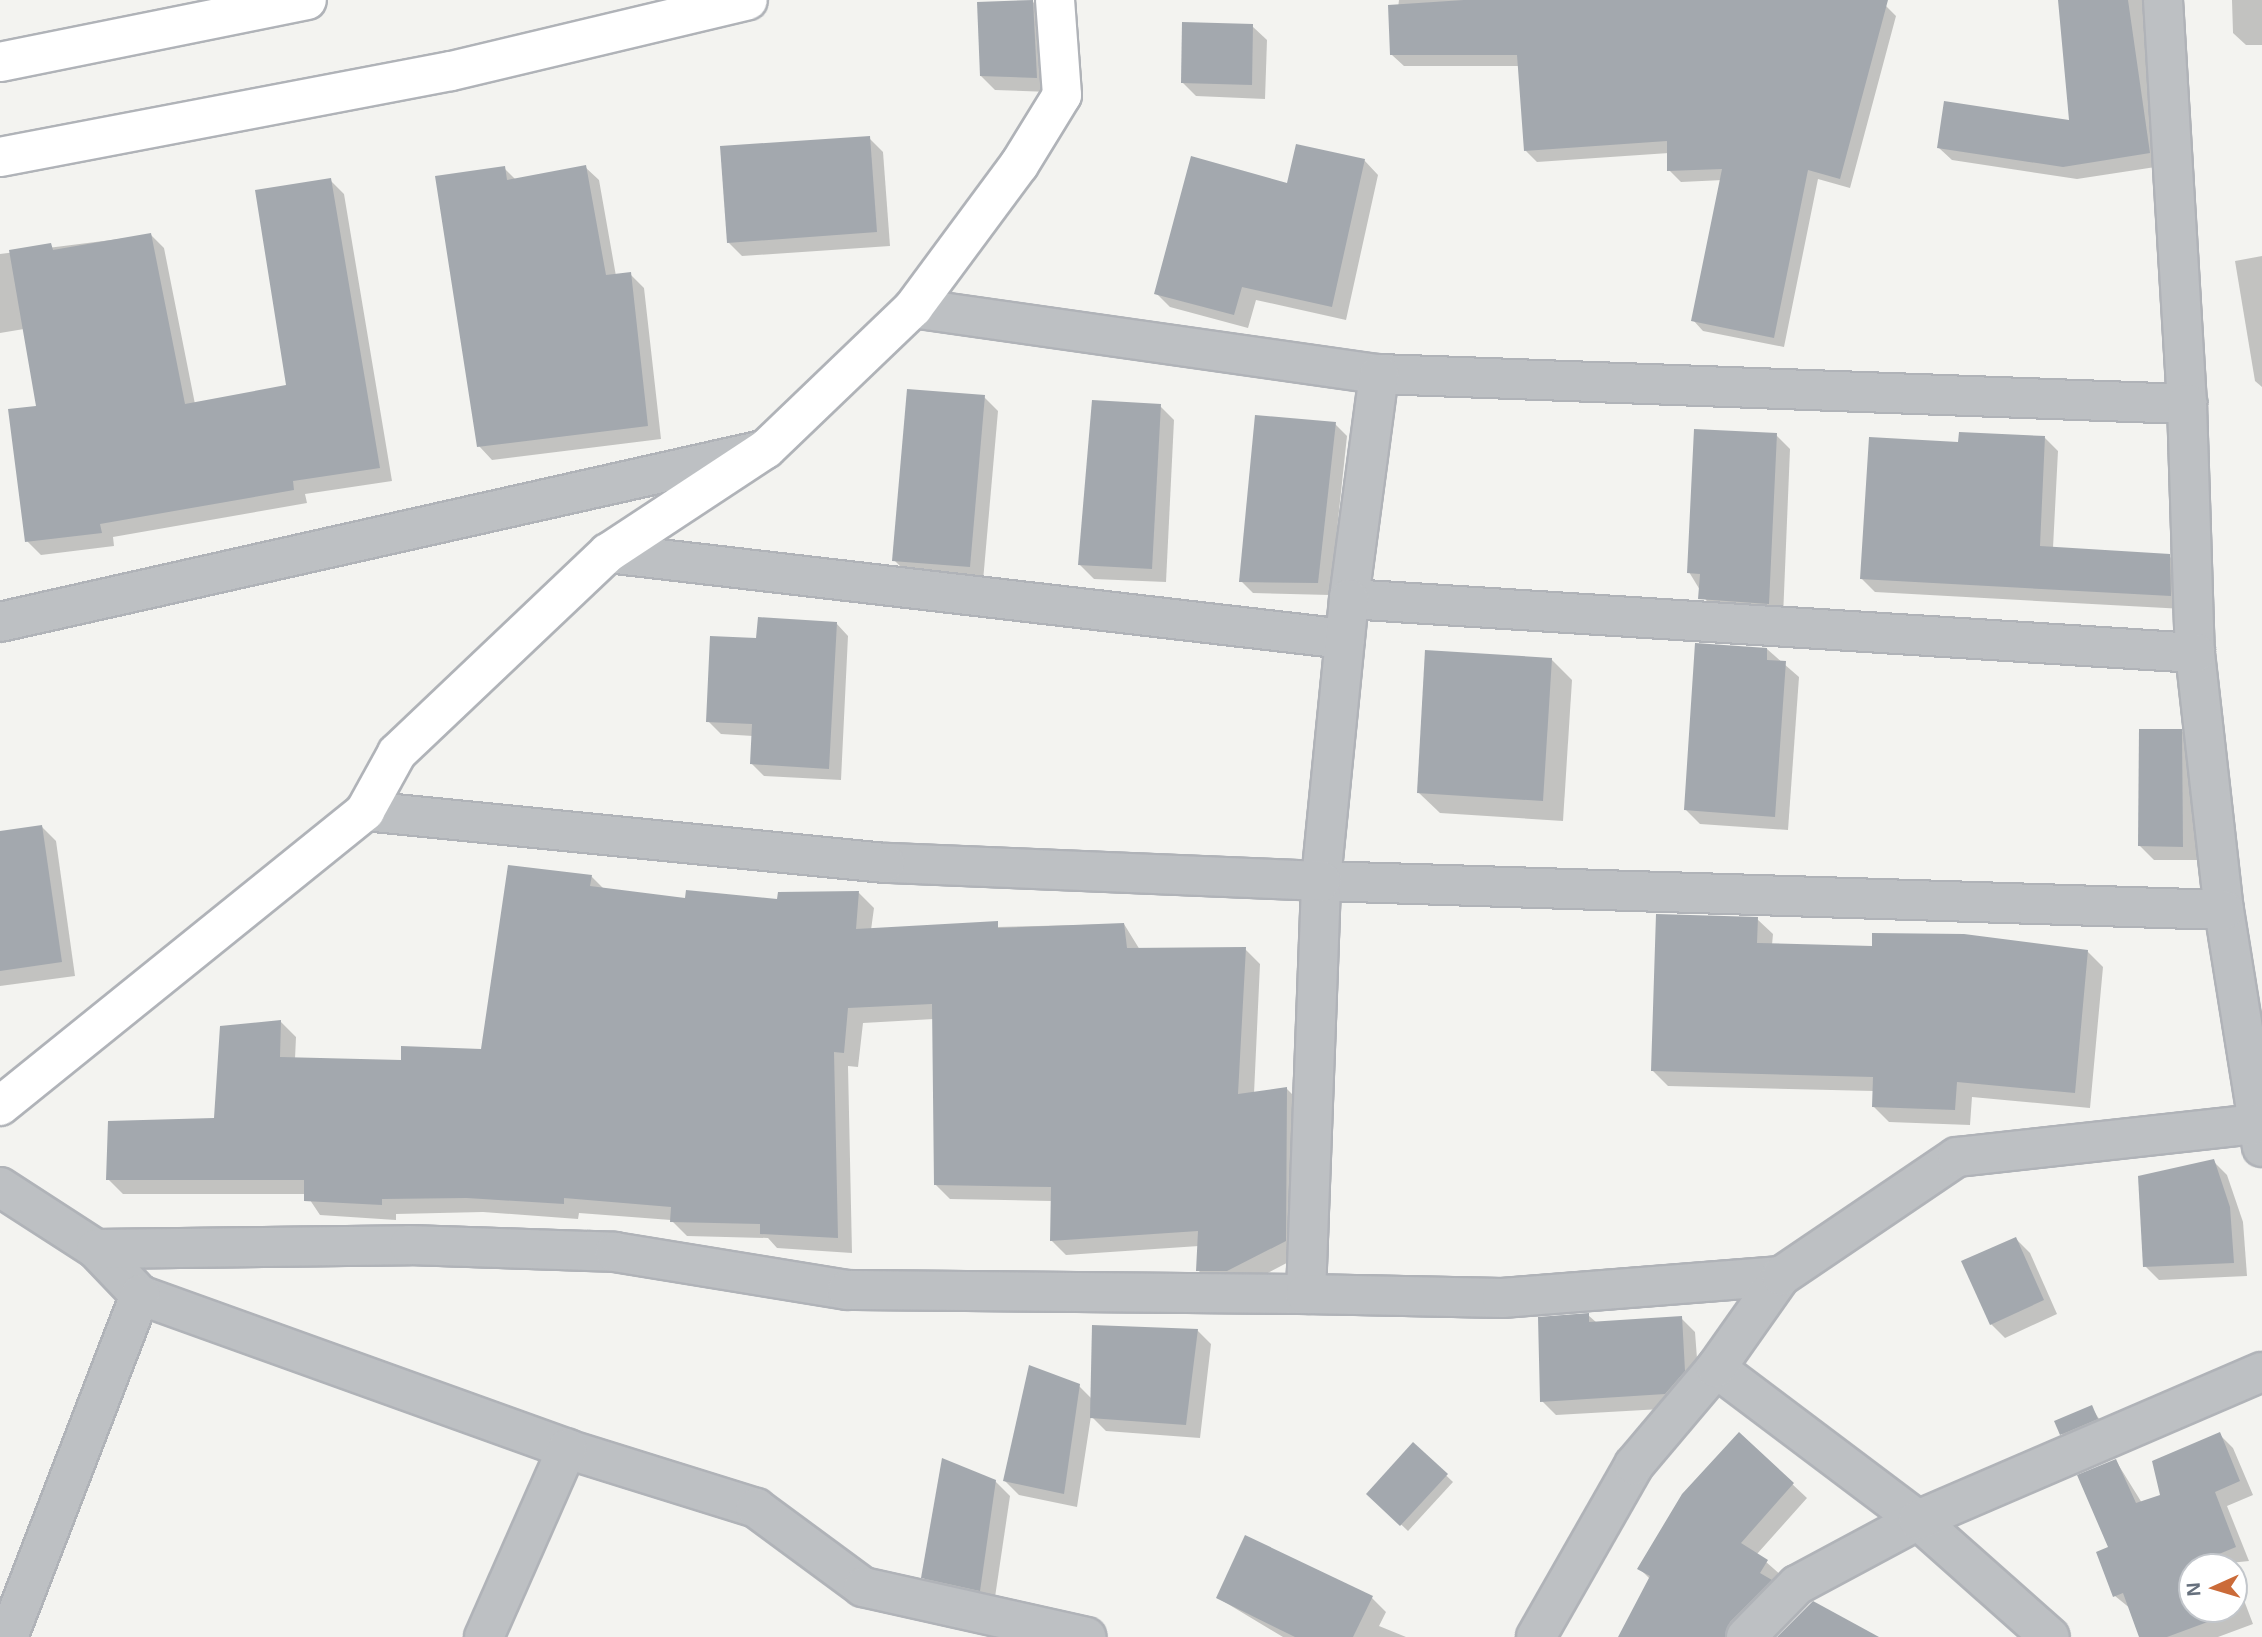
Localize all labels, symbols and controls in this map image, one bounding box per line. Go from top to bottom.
north arrow [2178,1553,2248,1623]
text: N [2183,1582,2205,1597]

